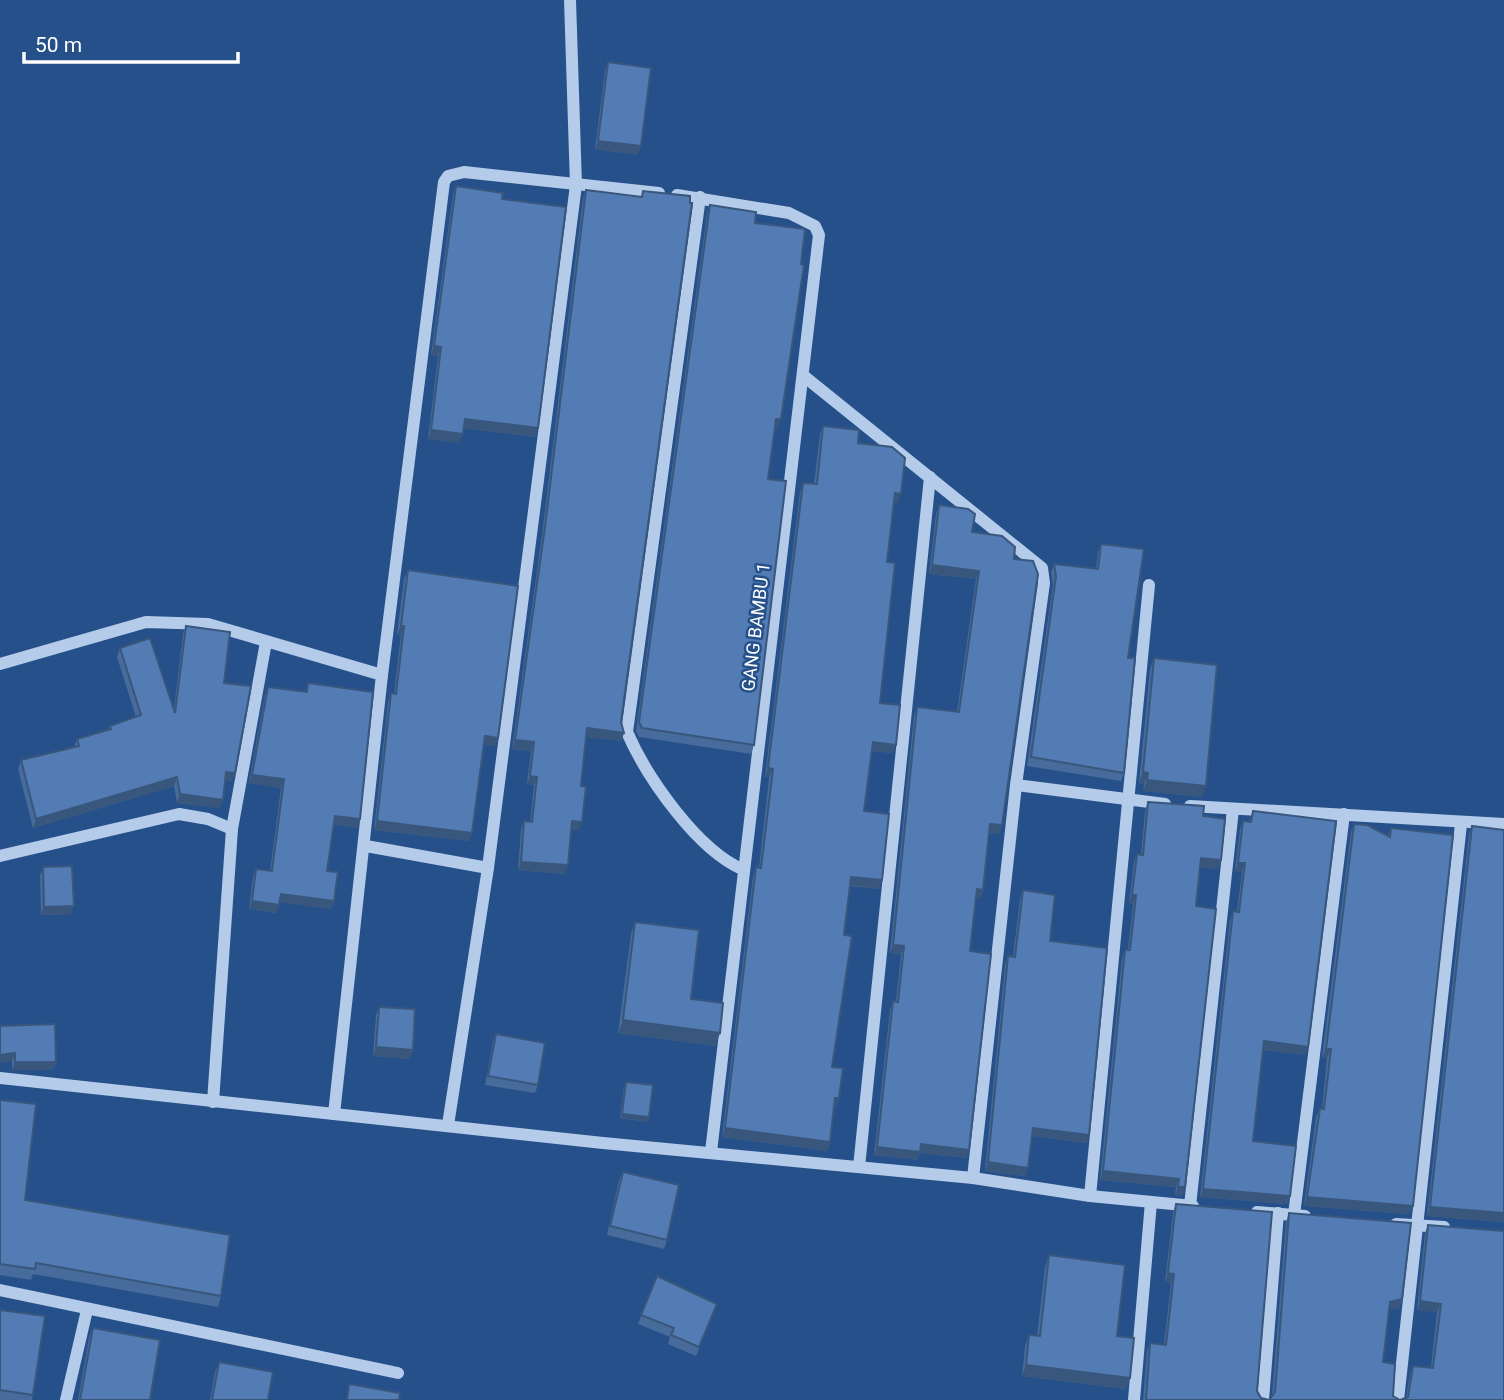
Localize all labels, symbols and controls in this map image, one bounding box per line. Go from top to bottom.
scale bar [24,21,238,65]
text: 50 m [35,33,82,57]
street label: GANG BAMBU 1 [737,561,774,693]

